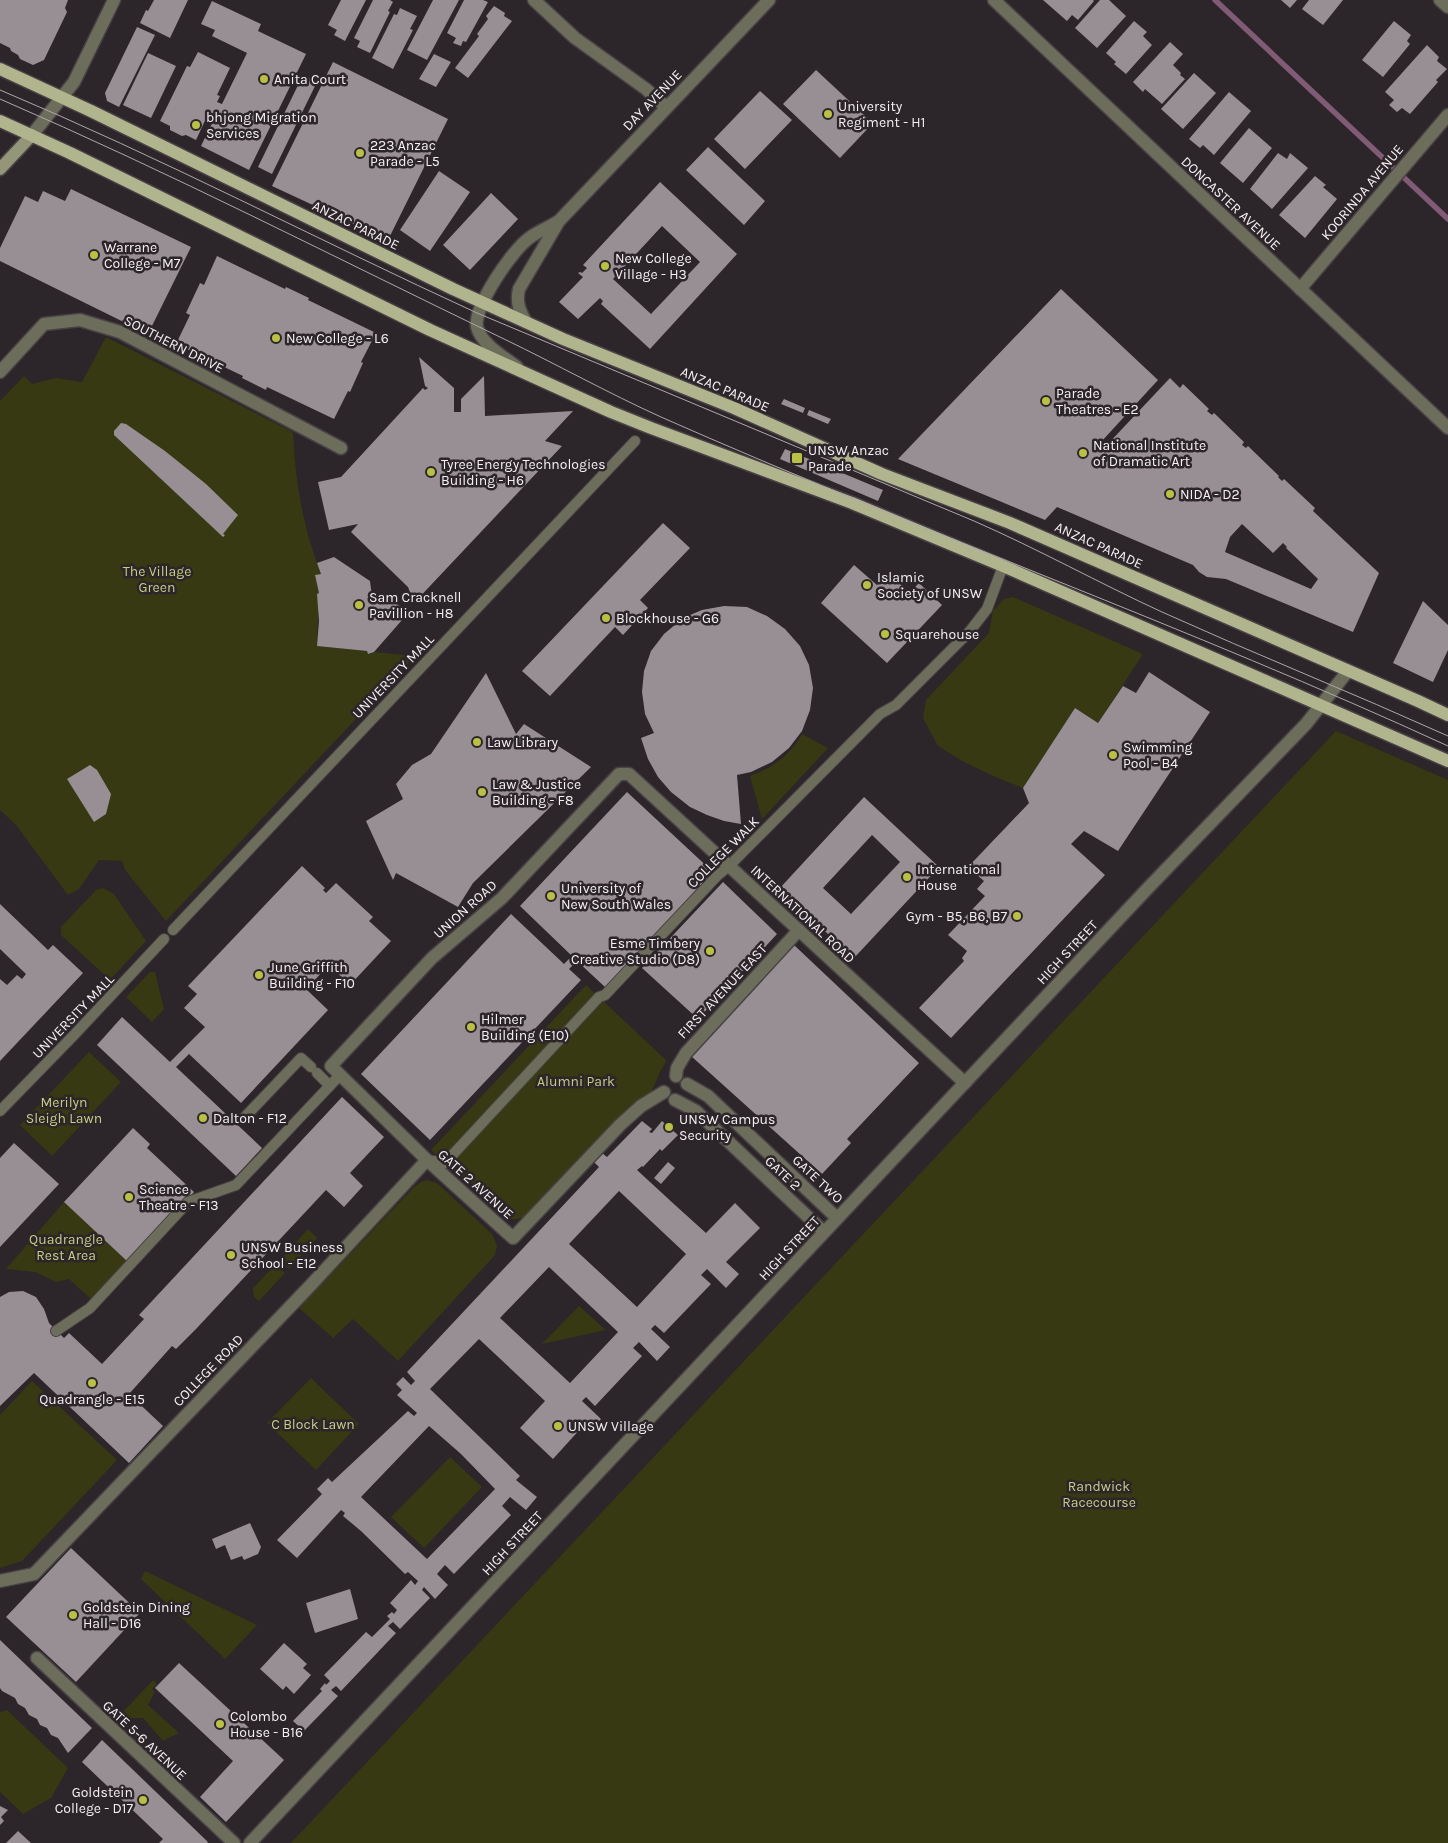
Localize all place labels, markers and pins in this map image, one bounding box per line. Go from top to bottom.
place label: Anita Court [274,71,346,88]
marker: Anita Court [258,73,270,85]
place label: University Regiment - H1 [838,98,925,131]
marker: University Regiment - H1 [822,108,834,120]
place label: bhjong Migration Services [206,109,317,142]
marker: bhjong Migration Services [190,119,202,131]
place label: 223 Anzac Parade - L5 [370,137,440,170]
marker: 223 Anzac Parade - L5 [354,147,366,159]
place label: Warrane College - M7 [104,239,181,272]
marker: Warrane College - M7 [88,249,100,261]
place label: New College Village - H3 [615,250,692,283]
marker: New College Village - H3 [599,260,611,272]
place label: New College - L6 [286,330,389,347]
marker: New College - L6 [270,332,282,344]
place label: Parade Theatres - E2 [1056,385,1139,418]
marker: Parade Theatres - E2 [1040,395,1052,407]
place label: National Institute of Dramatic Art [1093,437,1206,470]
place label: UNSW Anzac Parade [808,442,889,475]
marker: National Institute of Dramatic Art [1077,447,1089,459]
marker: UNSW Anzac Parade [790,451,804,465]
place label: Tyree Energy Technologies Building - H6 [441,456,606,489]
marker: Tyree Energy Technologies Building - H6 [425,466,437,478]
place label: NIDA - D2 [1180,486,1240,503]
marker: NIDA - D2 [1164,488,1176,500]
place label: Islamic Society of UNSW [877,569,983,602]
marker: Islamic Society of UNSW [861,579,873,591]
place label: Sam Cracknell Pavillion - H8 [369,589,462,622]
marker: Sam Cracknell Pavillion - H8 [353,599,365,611]
place label: Blockhouse - G6 [616,610,719,627]
marker: Blockhouse - G6 [600,612,612,624]
place label: Squarehouse [895,626,979,643]
marker: Squarehouse [879,628,891,640]
place label: Law Library [487,734,559,751]
marker: Law Library [471,736,483,748]
place label: Swimming Pool - B4 [1123,739,1193,772]
marker: Swimming Pool - B4 [1107,749,1119,761]
place label: Law & Justice Building - F8 [492,776,581,809]
marker: Law & Justice Building - F8 [476,786,488,798]
place label: International House [917,861,1000,894]
marker: International House [901,871,913,883]
place label: University of New South Wales [561,880,671,913]
marker: University of New South Wales [545,890,557,902]
place label: Gym - B5, B6, B7 [906,908,1007,925]
marker: Gym - B5, B6, B7 [1011,910,1023,922]
place label: Esme Timbery Creative Studio (D8) [571,935,700,968]
marker: Esme Timbery Creative Studio (D8) [704,945,716,957]
place label: June Griffith Building - F10 [269,959,355,992]
marker: June Griffith Building - F10 [253,969,265,981]
place label: Hilmer Building (E10) [481,1011,569,1044]
marker: Hilmer Building (E10) [465,1021,477,1033]
place label: Dalton - F12 [213,1110,287,1127]
place label: UNSW Campus Security [679,1111,775,1144]
marker: Dalton - F12 [197,1112,209,1124]
marker: UNSW Campus Security [663,1121,675,1133]
place label: Science Theatre - F13 [139,1181,219,1214]
marker: Science Theatre - F13 [123,1191,135,1203]
place label: UNSW Business School - E12 [241,1239,343,1272]
marker: UNSW Business School - E12 [225,1249,237,1261]
marker: Quadrangle - E15 [86,1377,98,1389]
place label: Quadrangle - E15 [39,1391,145,1408]
place label: UNSW Village [568,1418,654,1435]
marker: UNSW Village [552,1420,564,1432]
place label: Goldstein Dining Hall - D16 [83,1599,190,1632]
marker: Goldstein Dining Hall - D16 [67,1609,79,1621]
place label: Colombo House - B16 [230,1708,303,1741]
marker: Colombo House - B16 [214,1718,226,1730]
place label: Goldstein College - D17 [55,1784,133,1817]
marker: Goldstein College - D17 [137,1794,149,1806]

